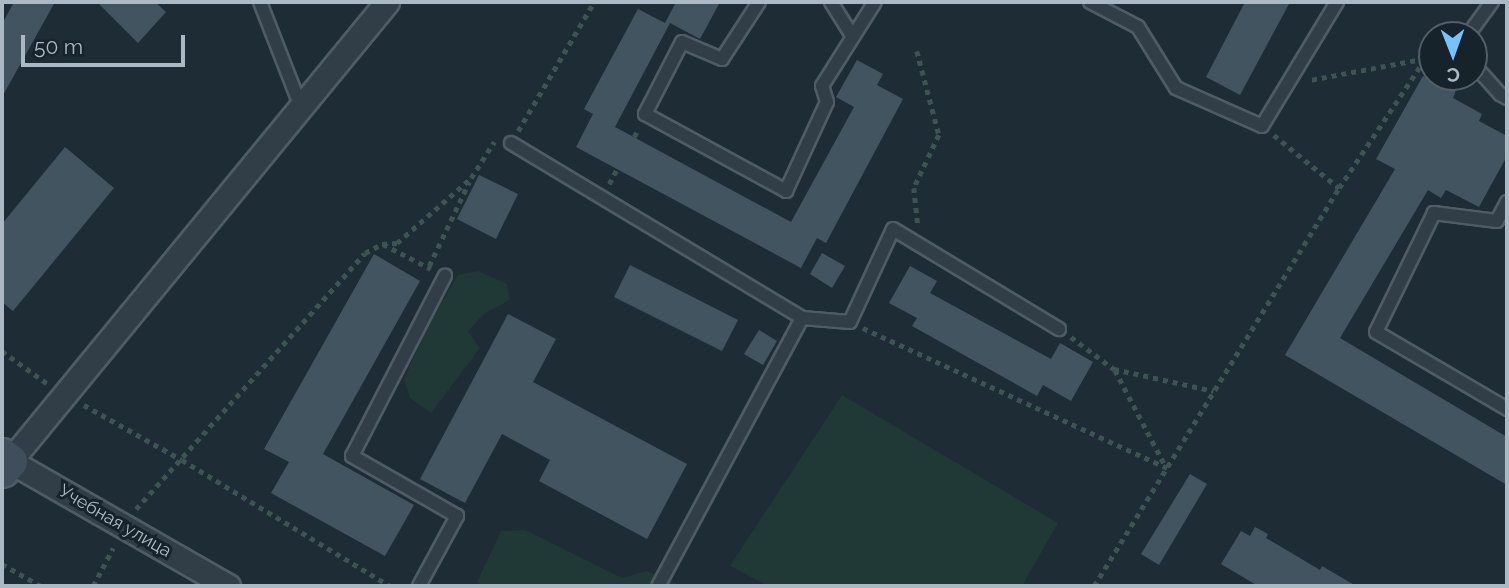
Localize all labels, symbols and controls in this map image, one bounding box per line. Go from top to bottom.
scale bar [24,21,189,65]
north arrow [1418,21,1488,91]
text: 50 m [34,34,83,59]
text: С [1447,64,1460,86]
street label: Учебная улица [55,480,175,562]

